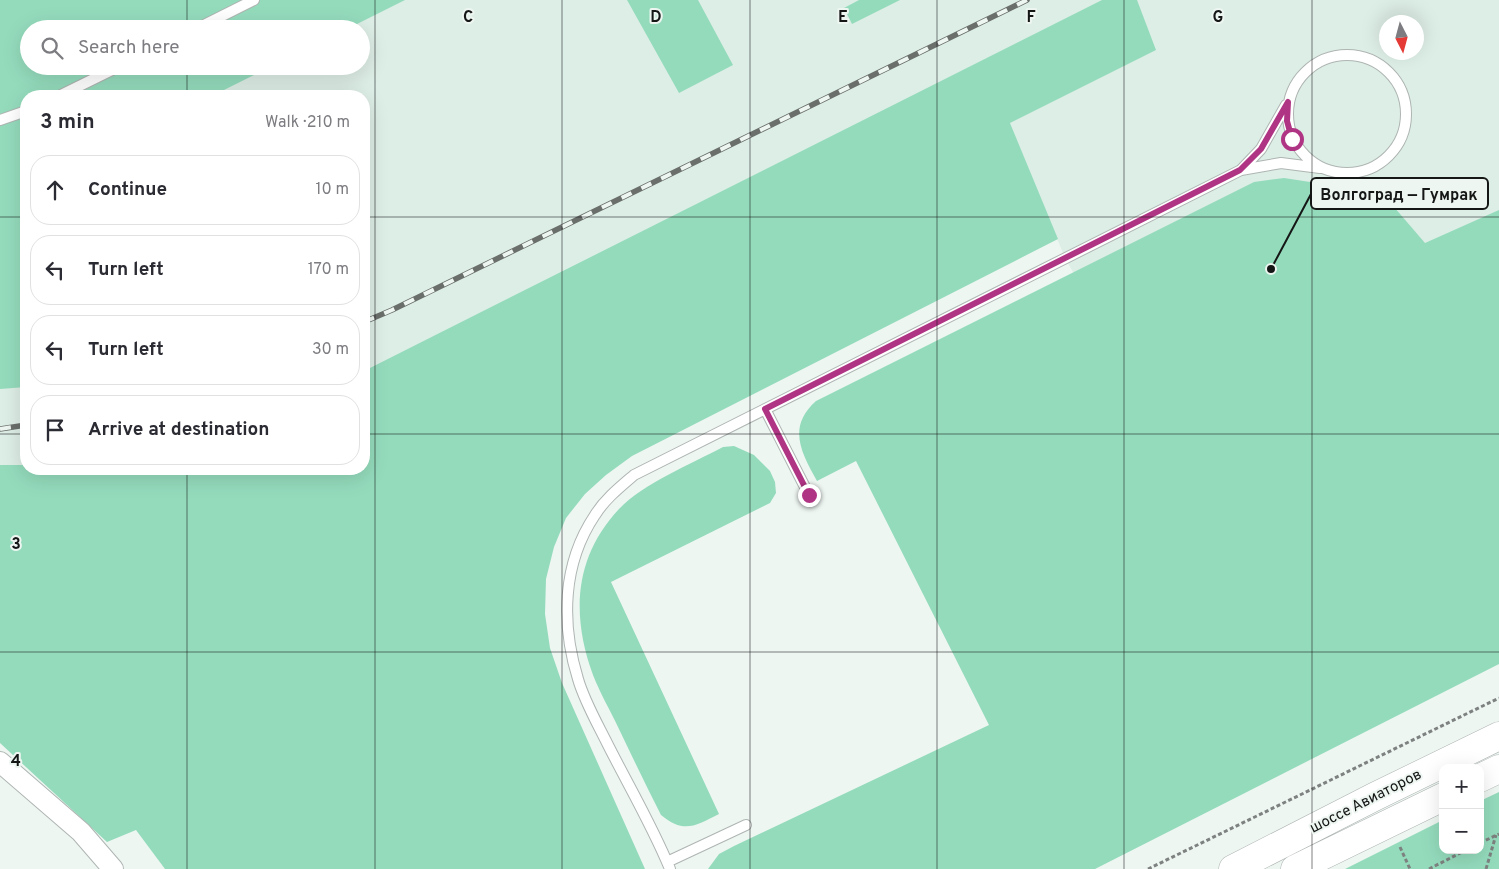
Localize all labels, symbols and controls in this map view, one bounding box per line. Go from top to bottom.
text: C [463,8,473,28]
text: D [650,8,662,28]
text: E [838,8,848,28]
text: F [1026,8,1036,28]
text: G [1213,8,1223,28]
north arrow [1379,15,1424,60]
search box [20,20,370,75]
icon: search [38,34,66,62]
text: Search here [78,36,180,60]
text: 3 min [40,109,95,136]
text: Walk · 210 m [265,113,350,133]
route start [1281,128,1304,151]
icon: ahead [41,176,69,204]
text: Continue [88,178,167,202]
callout: Волгоград — Гумрак [1311,178,1488,209]
text: 10 m [315,180,349,200]
text: Волгоград — Гумрак [1320,186,1478,206]
icon: left [41,256,69,284]
text: Turn left [88,258,164,282]
text: 170 m [308,260,349,280]
icon: left [41,336,69,364]
text: Turn left [88,338,164,362]
text: 30 m [312,340,349,360]
icon: arrive [41,416,69,444]
text: Arrive at destination [88,418,269,442]
route end [798,484,821,507]
text: 3 [11,535,21,555]
text: 4 [11,752,21,772]
map controls [1439,764,1484,854]
button: + [1439,764,1484,809]
street label: шоссе Авиаторов [1307,766,1425,838]
button: − [1439,809,1484,854]

